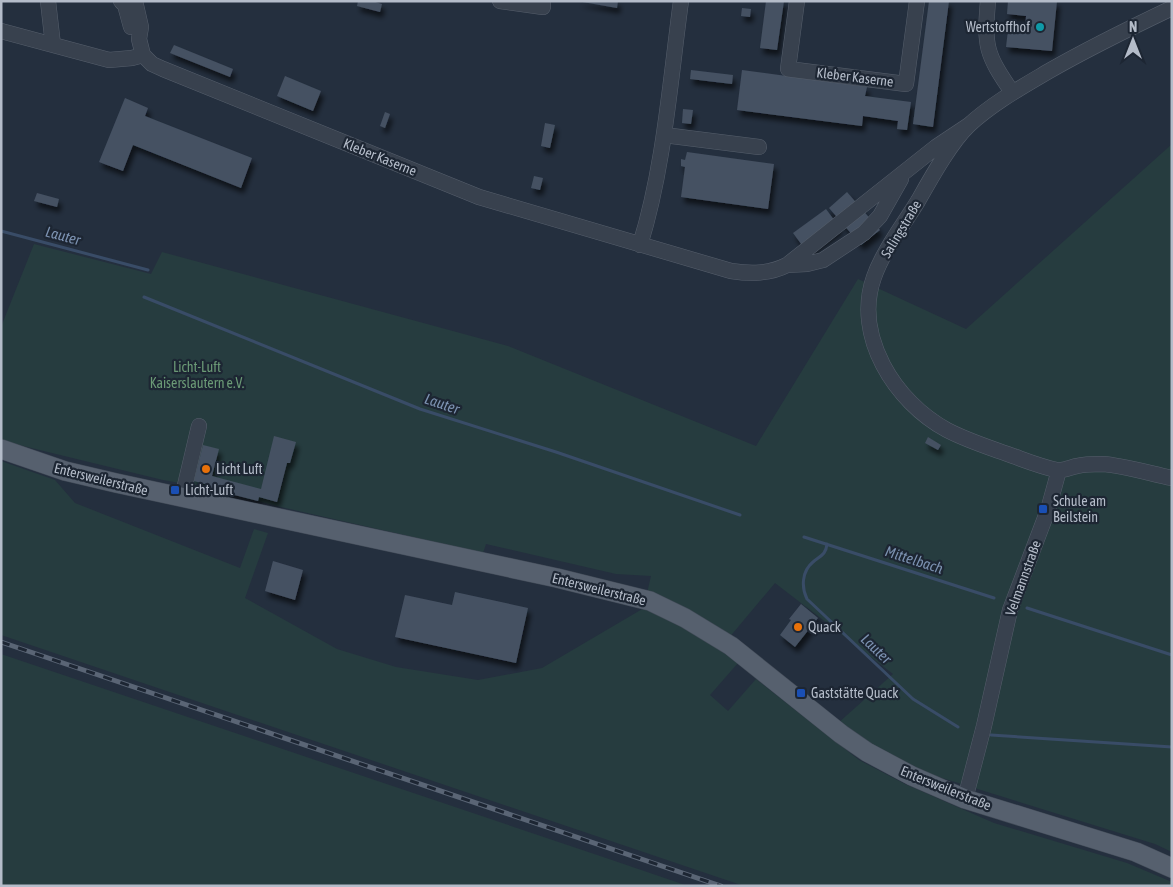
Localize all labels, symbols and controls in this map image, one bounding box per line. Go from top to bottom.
north arrow [1108,15,1158,65]
place label: Wertstoffhof [966,19,1030,35]
text: N [1129,19,1137,35]
marker: Wertstoffhof [1034,21,1046,33]
street label: Kleber Kaserne [816,64,894,90]
street label: Kleber Kaserne [341,135,419,179]
street label: Salingstraße [878,197,924,261]
water label: Lauter [44,223,83,248]
park label: Licht-Luft Kaiserslautern e.V. [150,359,244,391]
water label: Lauter [423,390,462,418]
street label: Entersweilerstraße [52,460,150,498]
place label: Licht Luft [216,461,263,477]
marker: Licht Luft [200,463,212,475]
place label: Licht-Luft [185,482,233,498]
marker: Licht-Luft [169,484,181,496]
place label: Schule am Beilstein [1053,493,1106,525]
marker: Schule am Beilstein [1037,503,1049,515]
street label: Velmannstraße [1002,538,1044,618]
water label: Mittelbach [883,542,945,577]
street label: Entersweilerstraße [550,570,648,608]
place label: Quack [808,619,841,635]
marker: Quack [792,621,804,633]
water label: Lauter [858,630,896,667]
place label: Gaststätte Quack [811,685,898,701]
marker: Gaststätte Quack [795,687,807,699]
street label: Entersweilerstraße [898,763,994,813]

